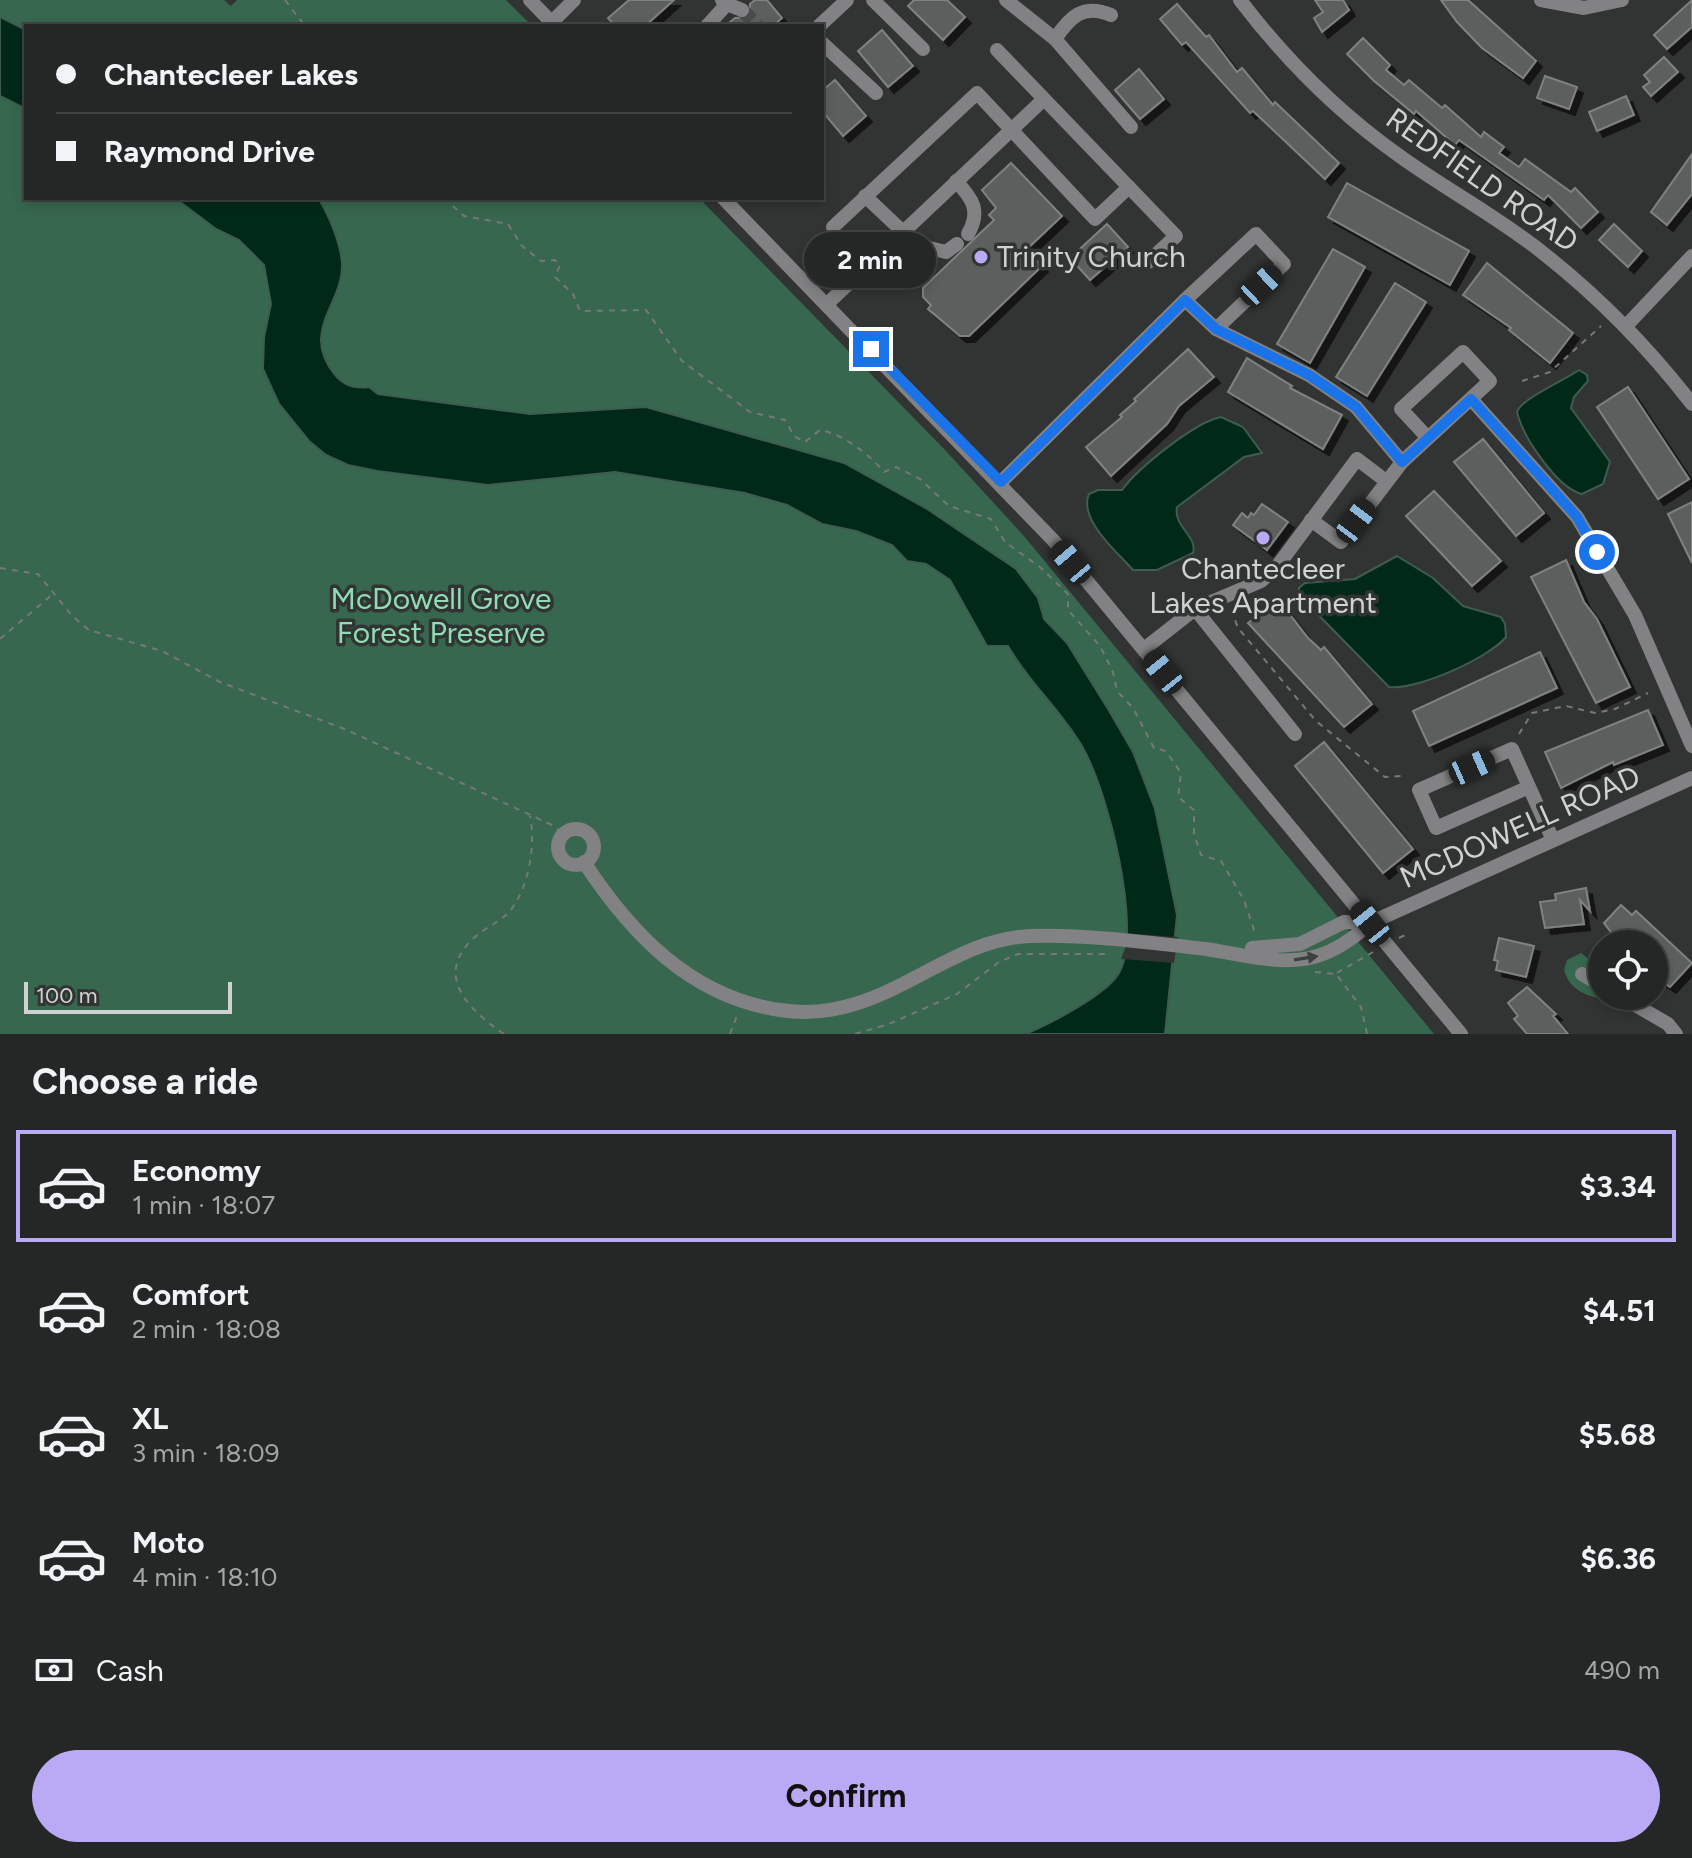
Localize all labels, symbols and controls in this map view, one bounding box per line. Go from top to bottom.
text: Chantecleer Lakes [104,56,358,93]
street label: REDFIELD ROAD [1379,100,1585,260]
text: Raymond Drive [104,133,315,170]
callout: 2 min [805,233,937,289]
place label: Trinity Church [997,238,1186,275]
text: 2 min [837,244,903,276]
marker: Trinity Church [972,248,990,266]
car [1235,260,1287,310]
route end [853,331,889,367]
car [1332,495,1380,547]
marker: Chantecleer Lakes Apartment [1254,529,1272,547]
route start [1579,534,1615,570]
car [1046,536,1096,588]
place label: Chantecleer Lakes Apartment [1149,550,1377,621]
park label: McDowell Grove Forest Preserve [331,580,551,651]
car [1139,646,1187,698]
car [1445,746,1499,788]
street label: MCDOWELL ROAD [1394,757,1646,896]
car [1346,897,1394,949]
map controls [1588,930,1668,1010]
button: locate [1588,930,1668,1010]
one-way arrow [1293,951,1318,963]
scale bar [24,978,232,1014]
text: 100 m [36,982,97,1009]
text: Choose a ride [32,1060,258,1103]
icon: car [36,1150,108,1222]
text: Economy [132,1152,261,1189]
text: $3.34 [1580,1168,1656,1205]
text: 1 min · 18:07 [132,1189,275,1221]
icon: car [36,1274,108,1346]
text: Comfort [132,1276,250,1313]
text: $4.51 [1583,1292,1656,1329]
text: 2 min · 18:08 [132,1313,281,1345]
icon: car [36,1398,108,1470]
text: XL [132,1400,168,1437]
text: $5.68 [1579,1416,1656,1453]
text: 3 min · 18:09 [132,1437,279,1469]
icon: car [36,1522,108,1594]
text: Moto [132,1524,204,1561]
text: $6.36 [1580,1540,1656,1577]
text: 4 min · 18:10 [132,1561,277,1593]
icon: cash [32,1648,76,1692]
text: Cash [96,1652,164,1689]
text: 490 m [1584,1654,1660,1686]
button: Confirm [32,1750,1660,1842]

